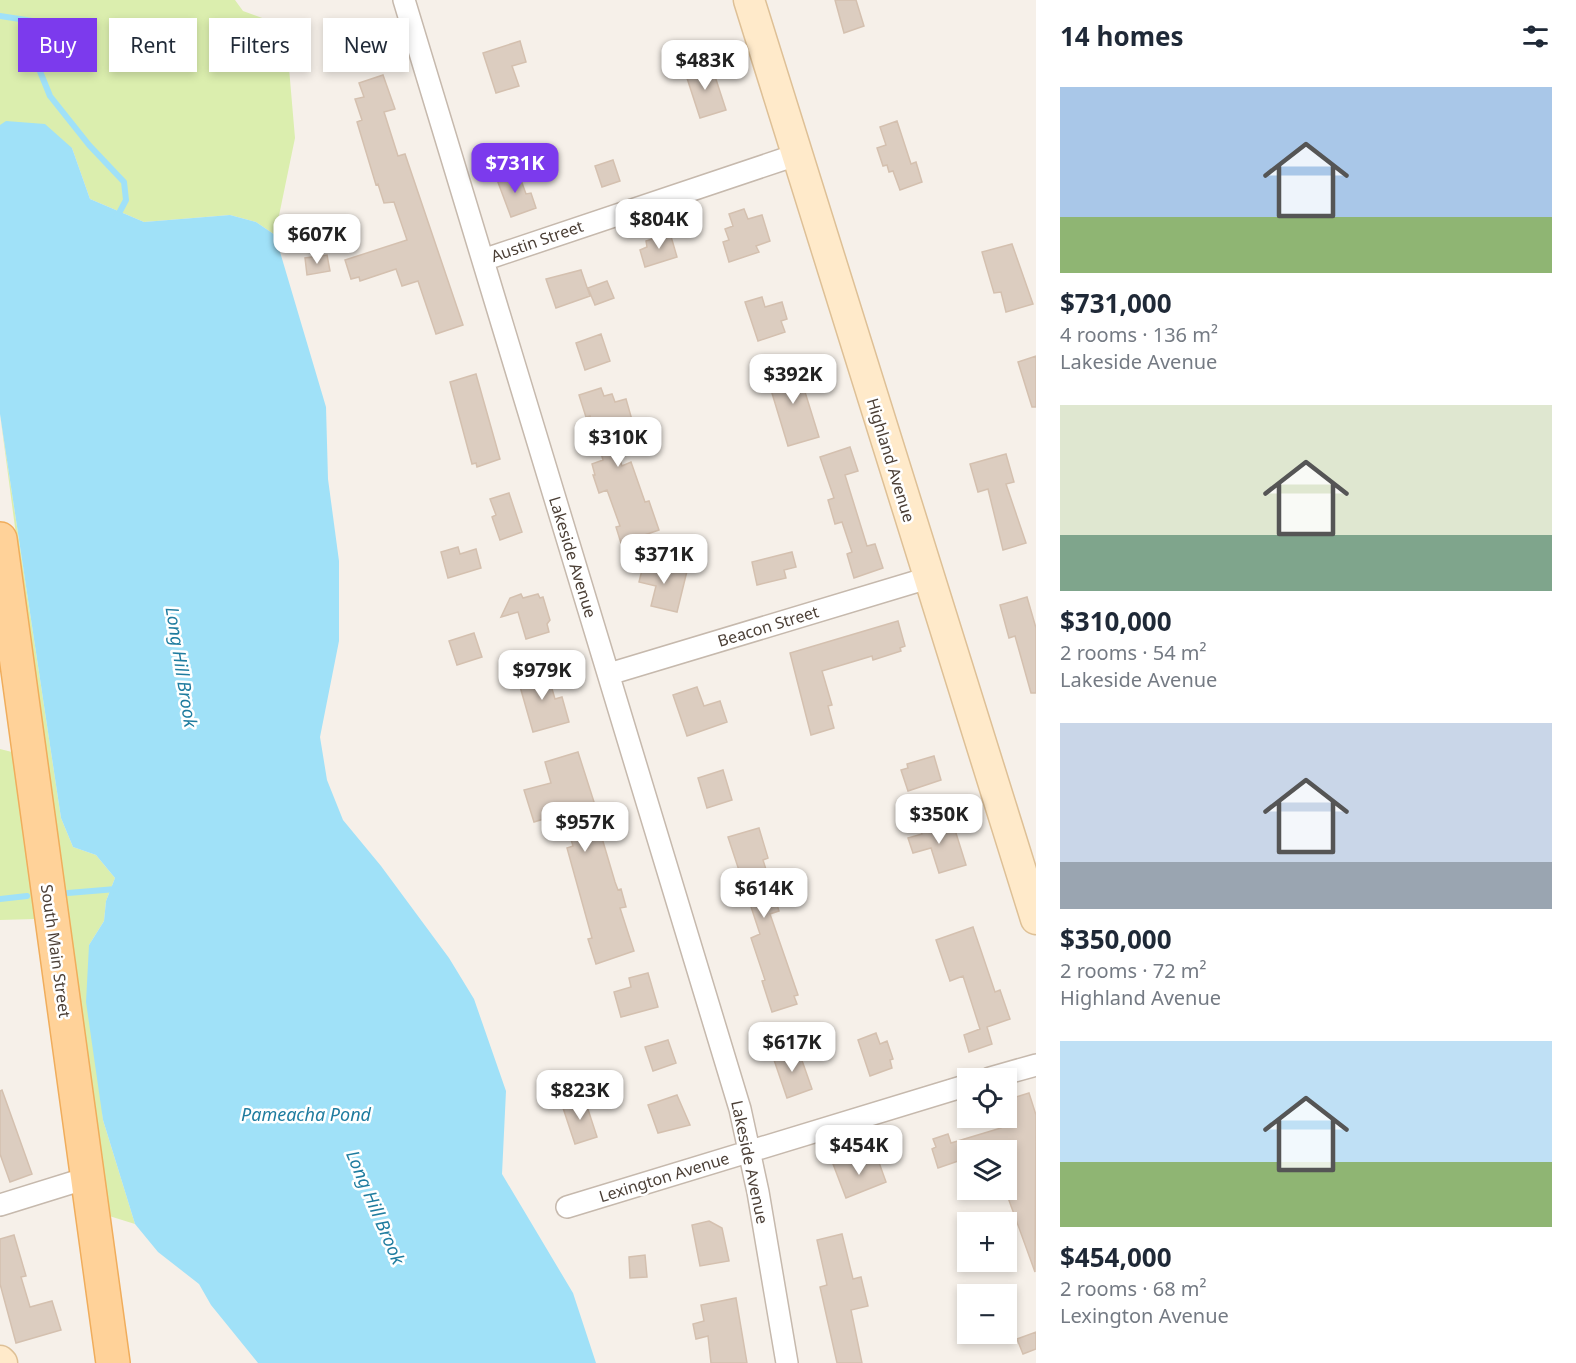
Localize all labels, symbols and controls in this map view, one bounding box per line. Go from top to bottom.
chip: Buy [18,18,97,72]
chip: Rent [109,18,197,72]
chip: Filters [209,18,311,72]
chip: New [323,18,409,72]
text: 14 homes [1060,18,1184,54]
icon: filters [1519,20,1552,53]
pin: $483K [663,40,747,91]
text: $483K [675,46,735,73]
icon: home [1252,126,1360,234]
pin: $731K [473,143,557,194]
text: $731K [485,149,545,176]
pin: $804K [617,199,701,250]
text: $804K [629,205,689,232]
pin: $607K [275,214,359,265]
street label: Austin Street [488,215,586,267]
text: $607K [287,220,347,247]
text: $731,000 [1060,285,1172,321]
text: 4 rooms · 136 m² [1060,321,1218,348]
text: Lakeside Avenue [1060,348,1217,375]
pin: $392K [751,354,835,405]
text: $392K [763,360,823,387]
street label: Highland Avenue [862,395,920,525]
pin: $310K [576,417,660,468]
text: $310K [588,423,648,450]
icon: home [1252,444,1360,552]
street label: Lakeside Avenue [544,494,602,620]
pin: $371K [622,534,706,585]
text: $371K [634,540,694,567]
street label: Beacon Street [715,600,821,652]
text: $310,000 [1060,603,1172,639]
water label: Long Hill Brook [161,605,204,730]
text: 2 rooms · 54 m² [1060,639,1207,666]
pin: $979K [500,650,584,701]
text: $979K [512,656,572,683]
text: Lakeside Avenue [1060,666,1217,693]
icon: home [1252,762,1360,870]
pin: $350K [897,794,981,845]
text: $350K [909,800,969,827]
pin: $957K [543,802,627,853]
text: $957K [555,808,615,835]
pin: $614K [722,868,806,919]
text: $614K [734,874,794,901]
street label: South Main Street [36,883,76,1019]
text: $350,000 [1060,921,1172,957]
text: 2 rooms · 72 m² [1060,957,1207,984]
text: Highland Avenue [1060,984,1221,1011]
pin: $617K [750,1022,834,1073]
text: $617K [762,1028,822,1055]
map controls [957,1068,1017,1344]
button: locate [957,1068,1017,1128]
pin: $823K [538,1070,622,1121]
text: $823K [550,1076,610,1103]
icon: home [1252,1080,1360,1188]
street label: Lakeside Avenue [726,1098,774,1226]
water label: Pameacha Pond [241,1102,372,1126]
pin: $454K [817,1125,901,1176]
text: $454K [829,1131,889,1158]
button: layers [957,1140,1017,1200]
water label: Long Hill Brook [341,1146,411,1269]
street label: Lexington Avenue [596,1147,732,1207]
button: + [957,1212,1017,1272]
text: $454,000 [1060,1239,1172,1275]
text: 2 rooms · 68 m² [1060,1275,1207,1302]
button: − [957,1284,1017,1344]
text: Lexington Avenue [1060,1302,1229,1329]

